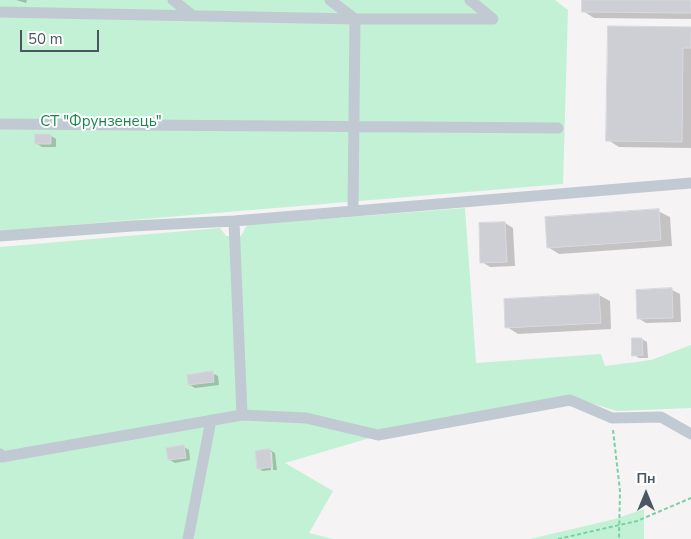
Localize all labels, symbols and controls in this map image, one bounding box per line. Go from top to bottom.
scale bar [22,20,101,52]
text: 50 m [28,29,63,49]
park label: СТ "Фрунзенець" [40,113,162,131]
north arrow [621,469,671,519]
text: Пн [636,469,656,488]

